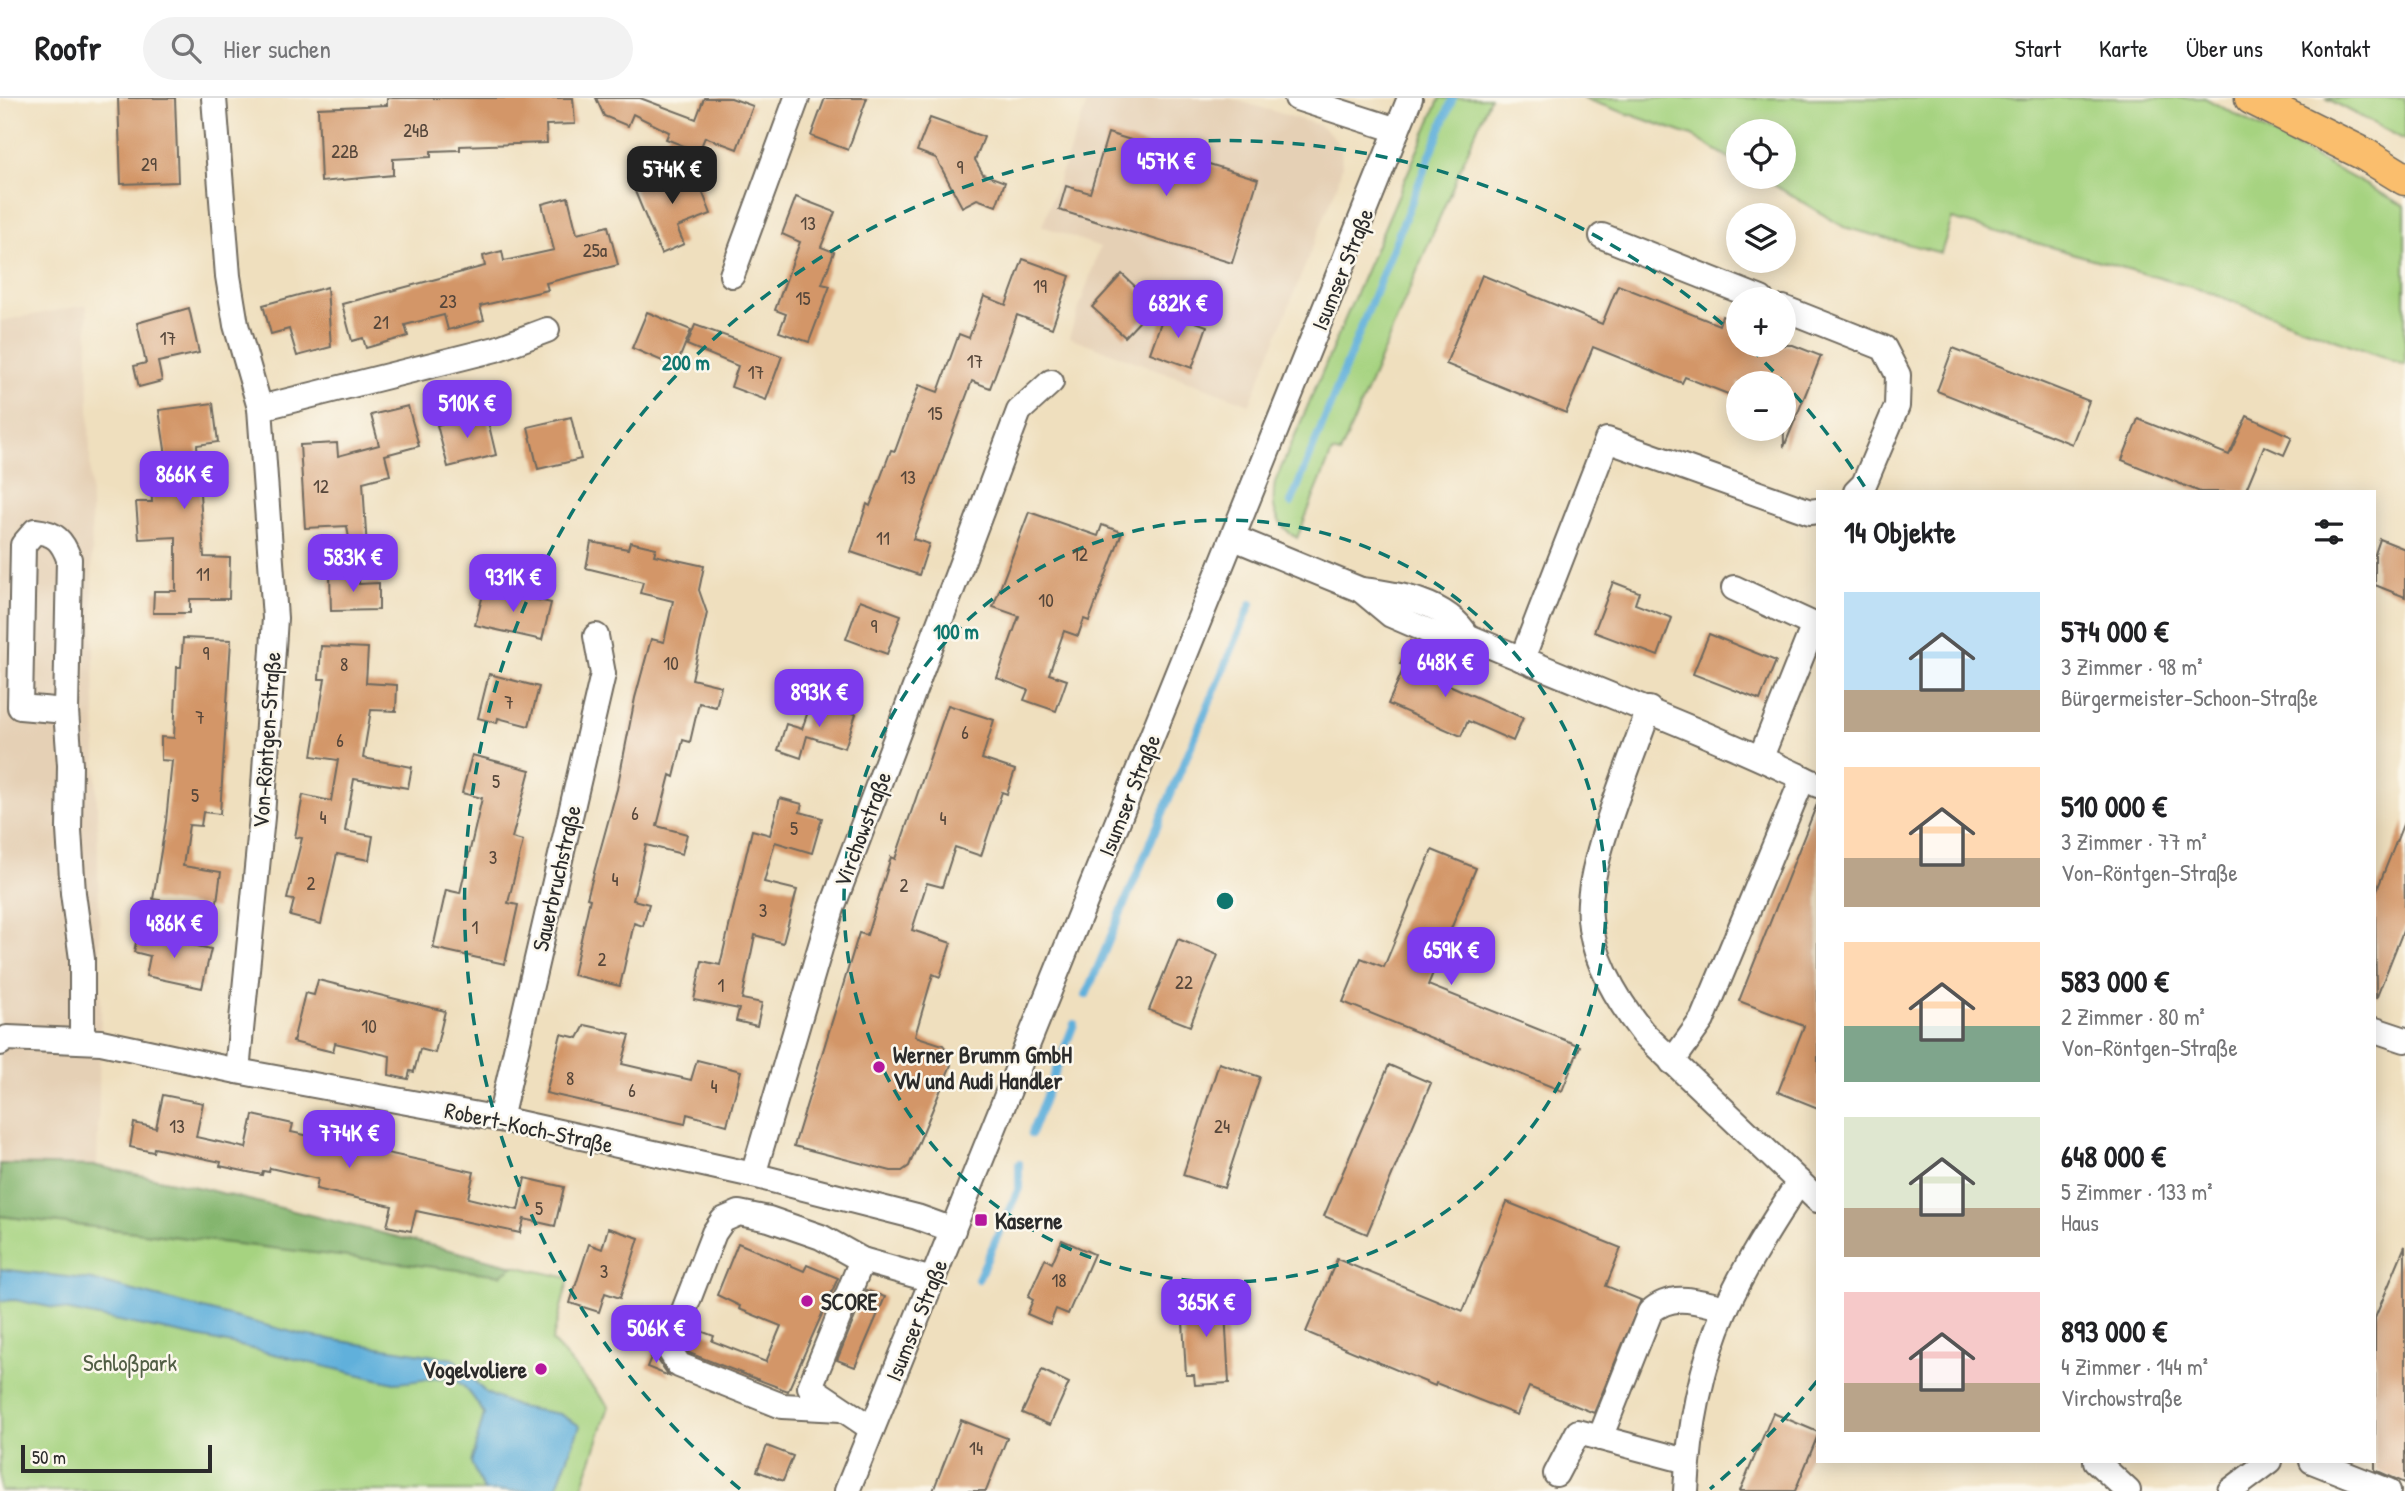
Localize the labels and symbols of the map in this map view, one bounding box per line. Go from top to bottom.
house number: 24B [403,117,429,143]
house number: 22B [331,138,359,164]
pin: 457K € [1109,139,1223,198]
pin: 574K € [615,146,729,206]
house number: 29 [141,151,157,177]
house number: 9 [957,154,964,180]
street label: Isumser Straße [1303,203,1381,335]
house number: 13 [800,210,816,236]
house number: 25a [583,237,608,263]
house number: 19 [1033,273,1047,299]
pin: 682K € [1121,280,1235,340]
house number: 15 [796,285,810,311]
house number: 23 [439,288,457,314]
house number: 21 [373,309,389,335]
house number: 17 [160,325,176,351]
text: 200 m [662,348,710,377]
house number: 17 [967,348,983,374]
house number: 17 [748,359,764,385]
pin: 510K € [410,380,524,440]
house number: 15 [928,400,942,426]
pin: 866K € [127,452,241,511]
house number: 13 [900,464,916,490]
house number: 12 [313,473,329,499]
house number: 11 [876,525,890,551]
pin: 583K € [296,534,410,594]
house number: 12 [1072,541,1088,567]
pin: 931K € [456,554,570,614]
house number: 11 [196,561,210,587]
house number: 10 [1038,587,1054,613]
house number: 9 [871,613,878,639]
text: 100 m [933,617,979,646]
house number: 9 [203,640,210,666]
pin: 648K € [1388,640,1502,699]
house number: 10 [663,650,679,676]
street label: Von-Röntgen-Straße [244,651,288,829]
house number: 8 [340,651,348,677]
pin: 893K € [762,670,876,729]
house number: 7 [504,689,514,715]
house number: 7 [195,704,205,730]
house number: 6 [961,719,969,745]
house number: 6 [336,727,344,753]
street label: Isumser Straße [1090,729,1168,861]
street label: Virchowstraße [826,767,898,891]
house number: 5 [492,768,500,794]
house number: 5 [191,782,199,808]
house number: 6 [631,800,639,826]
street label: Sauerbruchstraße [524,802,588,954]
house number: 4 [319,804,327,830]
house number: 4 [939,805,947,831]
house number: 5 [790,815,798,841]
house number: 3 [489,844,497,870]
house number: 4 [611,866,619,892]
house number: 2 [307,870,316,896]
house number: 2 [900,872,909,898]
centre of rings [1213,889,1237,913]
house number: 3 [759,897,767,923]
pin: 486K € [117,900,231,960]
house number: 1 [472,914,479,940]
pin: 659K € [1394,928,1508,987]
house number: 2 [598,946,607,972]
house number: 22 [1175,969,1193,995]
house number: 1 [718,972,725,998]
house number: 10 [361,1013,377,1039]
place label: Werner Brumm GmbH VW und Audi Handler [893,1039,1072,1096]
marker: Werner Brumm GmbH VW und Audi Handler [871,1059,887,1075]
house number: 8 [566,1065,574,1091]
house number: 4 [710,1073,718,1099]
house number: 6 [628,1077,636,1103]
street label: Robert-Koch-Straße [442,1094,616,1160]
pin: 774K € [292,1110,406,1170]
house number: 13 [169,1113,185,1139]
house number: 24 [1214,1113,1230,1139]
house number: 5 [535,1195,543,1221]
place label: Kaserne [995,1205,1063,1236]
marker: Kaserne [973,1212,989,1228]
street label: Isumser Straße [877,1254,955,1386]
house number: 3 [600,1258,608,1284]
house number: 18 [1051,1267,1067,1293]
pin: 365K € [1149,1280,1263,1339]
place label: SCORE [821,1286,878,1317]
marker: SCORE [799,1293,815,1309]
pin: 506K € [599,1306,713,1365]
park label: Schloßpark [83,1347,177,1378]
place label: Vogelvoliere [422,1354,528,1386]
marker: Vogelvoliere [533,1361,549,1377]
house number: 14 [969,1435,983,1461]
scale bar [21,1442,212,1474]

